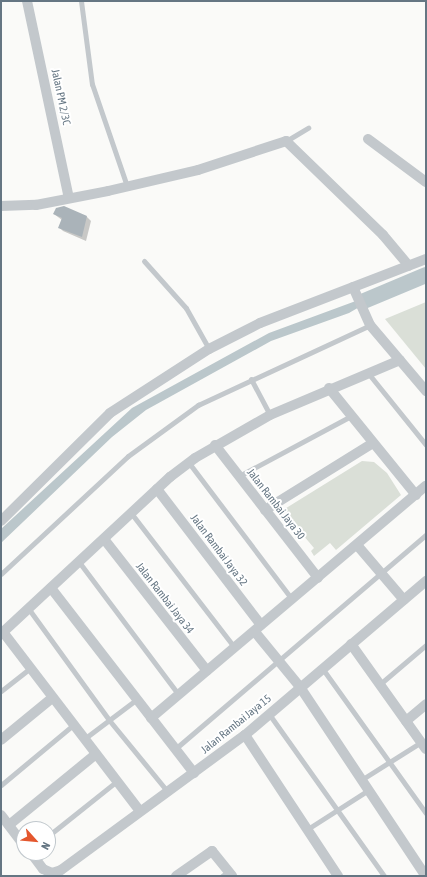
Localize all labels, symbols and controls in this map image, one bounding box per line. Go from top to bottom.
street label: Jalan PM 2/3C [49,68,73,126]
street label: Jalan Rambai Jaya 30 [244,466,308,542]
street label: Jalan Rambai Jaya 32 [188,512,250,588]
street label: Jalan Rambai Jaya 34 [133,560,197,636]
street label: Jalan Rambai Jaya 15 [198,692,274,756]
north arrow [16,821,56,861]
text: N [39,840,53,852]

